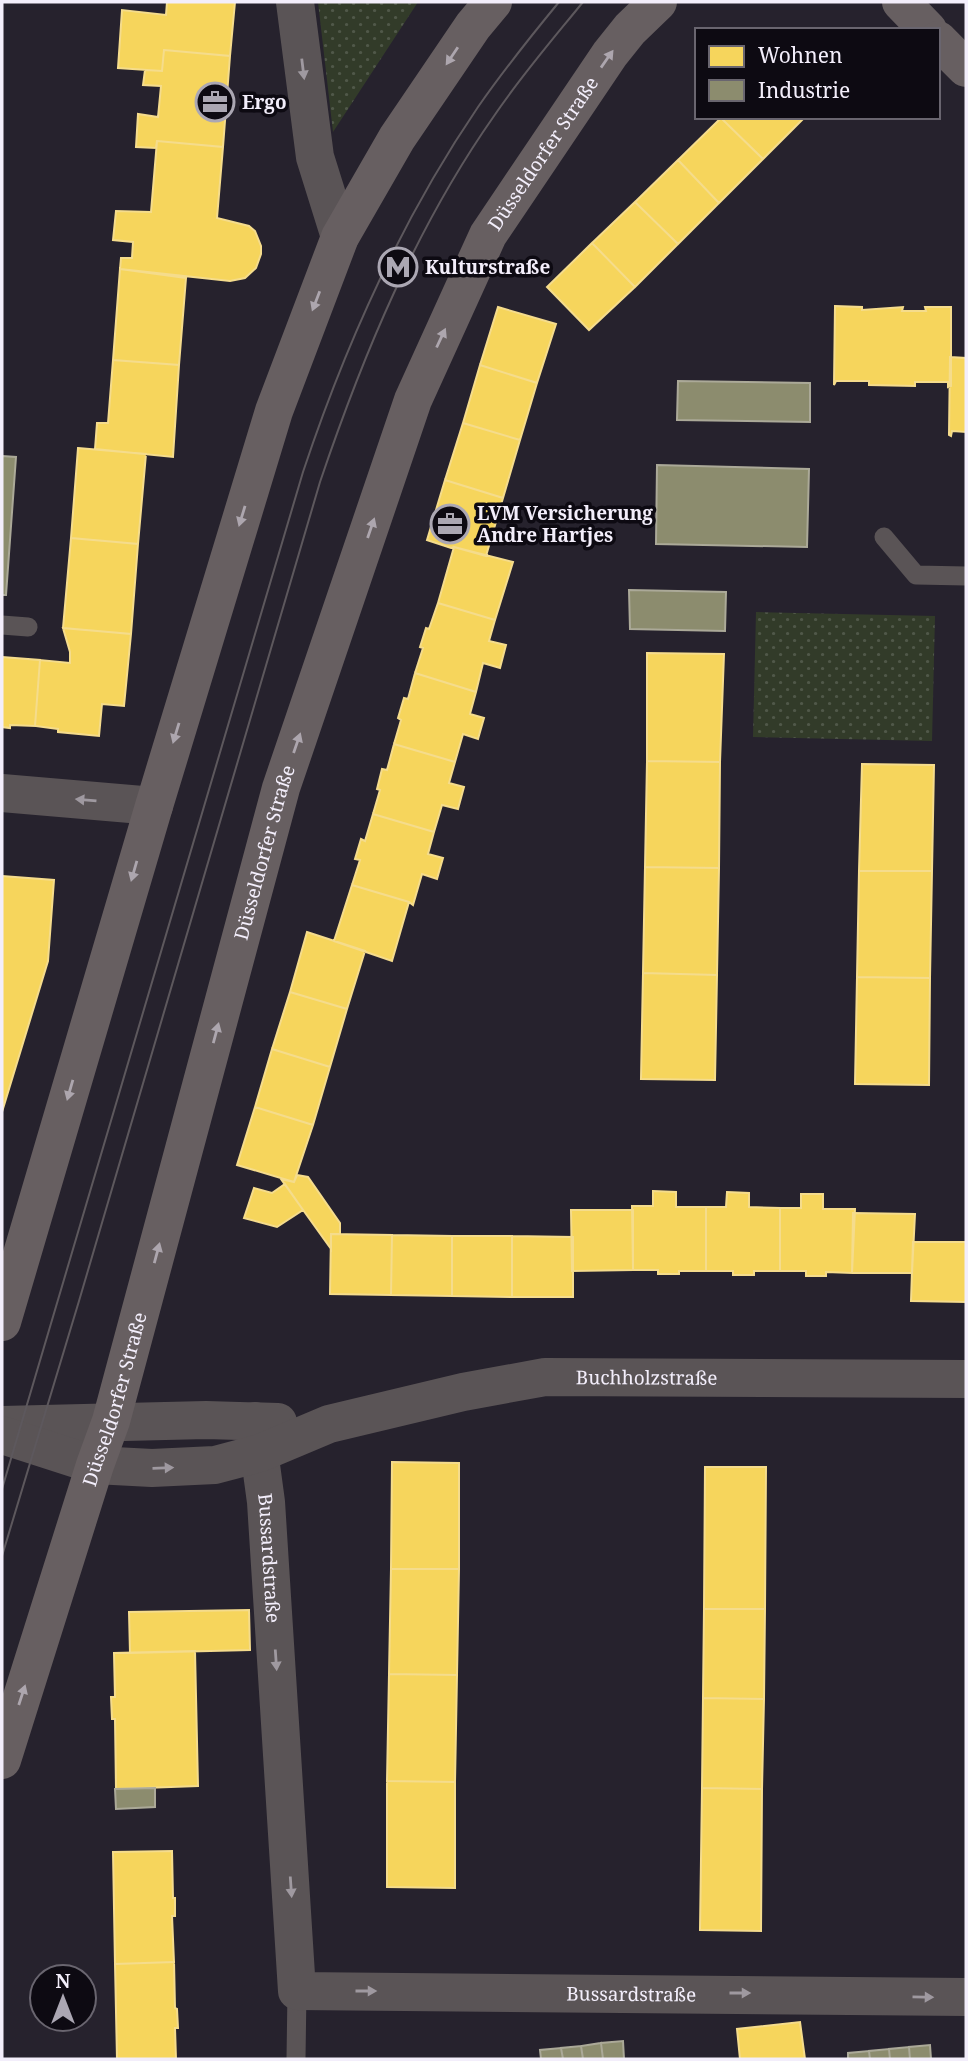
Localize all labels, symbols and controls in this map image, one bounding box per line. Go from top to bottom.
legend [695,28,940,119]
text: Wohnen [758,41,843,69]
one-way arrow [446,46,459,66]
one-way arrow [600,50,614,68]
one-way arrow [298,59,309,81]
street label: Düsseldorfer Straße [482,71,604,236]
text: Industrie [758,76,850,104]
office icon: Ergo [194,81,236,123]
place label: Ergo [242,89,287,115]
metro station icon: Kulturstraße [377,246,419,288]
place label: Kulturstraße [425,254,550,280]
one-way arrow [310,290,321,311]
one-way arrow [435,328,447,348]
place label: LVM Versicherung Andre Hartjes [477,500,653,548]
office icon: LVM Versicherung Andre Hartjes [429,503,471,545]
one-way arrow [236,505,246,526]
one-way arrow [366,518,377,539]
one-way arrow [170,723,180,744]
one-way arrow [292,733,303,754]
street label: Düsseldorfer Straße [228,761,301,943]
one-way arrow [74,794,96,805]
one-way arrow [129,861,139,882]
one-way arrow [211,1022,222,1044]
one-way arrow [64,1079,74,1100]
one-way arrow [152,1242,163,1264]
street label: Düsseldorfer Straße [76,1309,153,1490]
street label: Buchholzstraße [576,1364,717,1391]
one-way arrow [152,1462,174,1473]
street label: Bussardstraße [252,1492,287,1624]
one-way arrow [271,1649,282,1671]
one-way arrow [18,1685,28,1706]
one-way arrow [285,1876,296,1898]
north arrow [28,1963,98,2033]
text: N [56,1968,71,1994]
street label: Bussardstraße [566,1980,696,2008]
one-way arrow [355,1985,377,1997]
one-way arrow [729,1988,751,1999]
one-way arrow [913,1991,935,2002]

